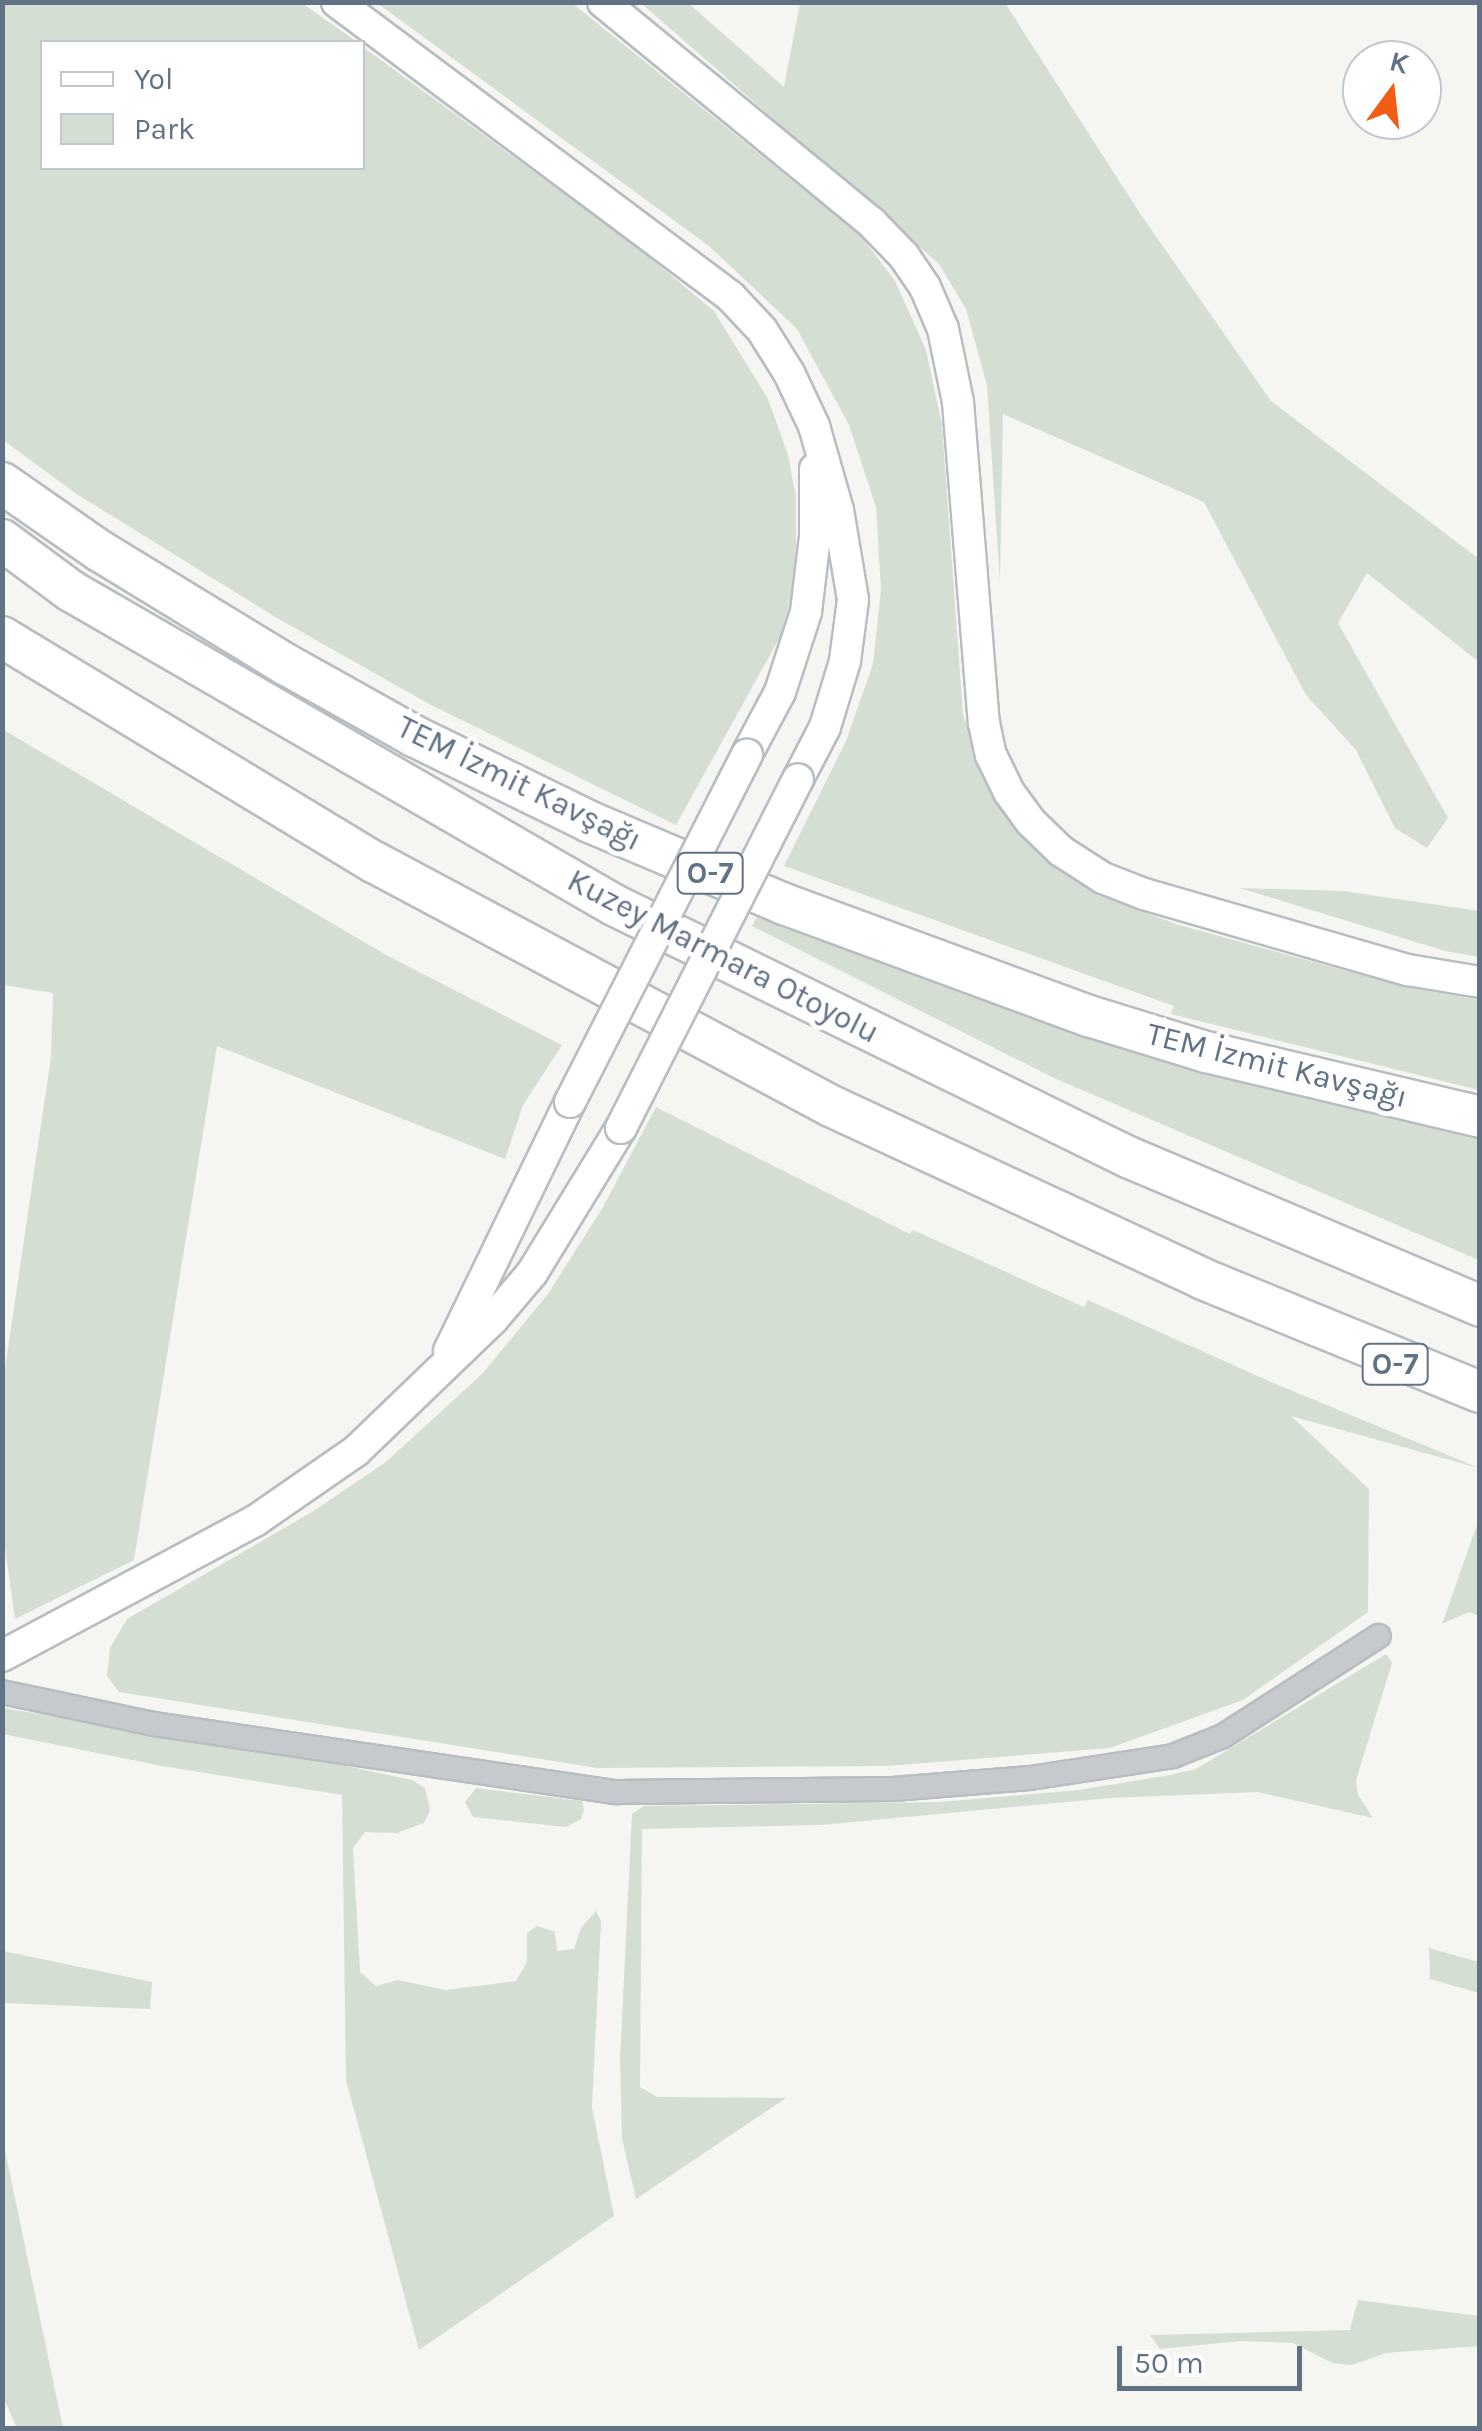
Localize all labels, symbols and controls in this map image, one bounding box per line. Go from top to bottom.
legend [40,40,365,170]
north arrow [1342,40,1442,140]
text: K [1386,44,1412,81]
text: Yol [134,61,173,97]
text: Park [134,111,195,147]
street label: TEM İzmit Kavşağı [391,708,647,860]
road number: O-7 [675,848,745,898]
street label: Kuzey Marmara Otoyolu [561,862,885,1052]
street label: TEM İzmit Kavşağı [1143,1015,1411,1117]
road number: O-7 [1360,1339,1430,1389]
scale bar [1122,2326,1307,2388]
text: 50 m [1134,2345,1204,2381]

